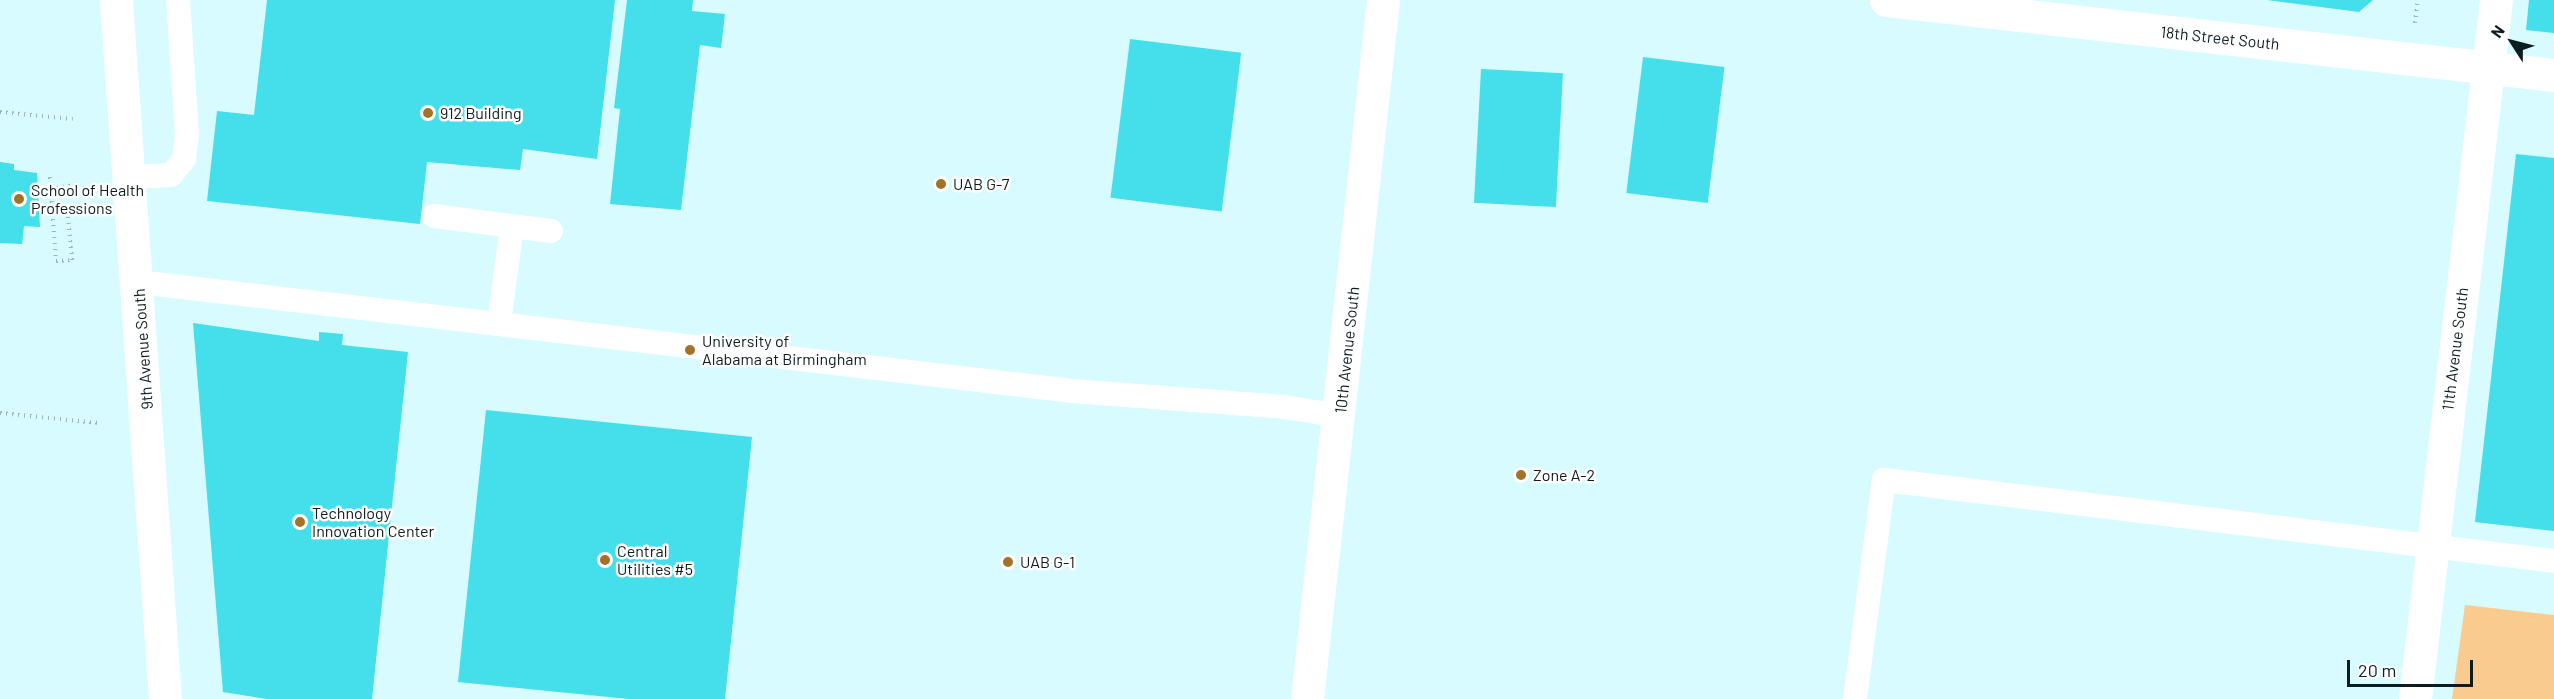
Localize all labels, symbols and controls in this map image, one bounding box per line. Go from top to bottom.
north arrow [2482,12,2542,72]
text: N [2486,21,2508,41]
street label: 18th Street South [2160,22,2280,54]
place label: 912 Building [440,103,522,123]
marker: 912 Building [421,106,435,120]
place label: UAB G-7 [953,174,1009,194]
marker: UAB G-7 [934,177,948,191]
place label: School of Health Professions [31,180,144,218]
marker: School of Health Professions [12,192,26,206]
street label: 10th Avenue South [1331,286,1363,414]
street label: 11th Avenue South [2438,286,2472,412]
street label: 9th Avenue South [129,288,157,410]
place label: University of Alabama at Birmingham [702,331,867,369]
marker: University of Alabama at Birmingham [683,343,697,357]
place label: Zone A-2 [1533,465,1595,485]
marker: Zone A-2 [1514,468,1528,482]
place label: Technology Innovation Center [312,503,434,541]
marker: Technology Innovation Center [293,515,307,529]
place label: Central Utilities #5 [617,541,693,579]
place label: UAB G-1 [1020,552,1075,572]
marker: Central Utilities #5 [598,553,612,567]
marker: UAB G-1 [1001,555,1015,569]
scale bar [2350,648,2476,686]
text: 20 m [2358,659,2396,681]

